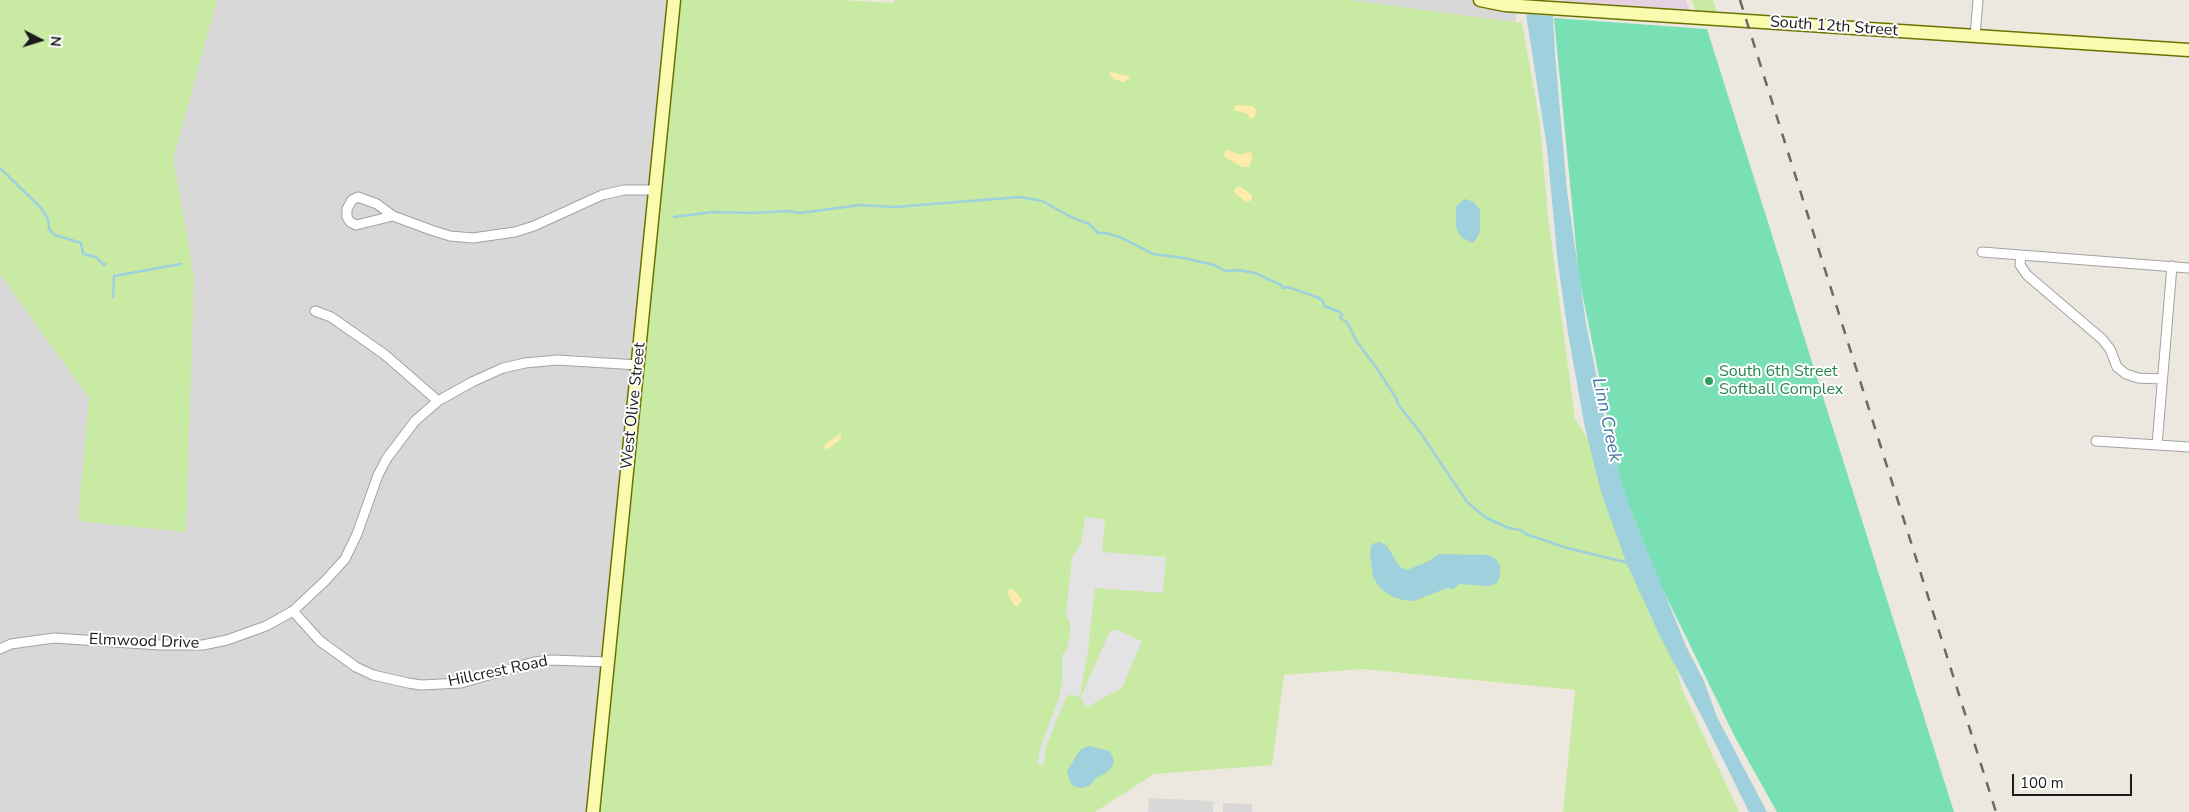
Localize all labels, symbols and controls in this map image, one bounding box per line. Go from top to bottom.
street label: South 12th Street [1769,13,1899,41]
north arrow [15,15,65,65]
text: N [46,35,65,47]
street label: West Olive Street [618,342,650,470]
place label: South 6th Street Softball Complex [1719,362,1843,400]
marker: South 6th Street Softball Complex [1703,375,1715,387]
water label: Linn Creek [1587,376,1625,464]
street label: Elmwood Drive [89,630,199,654]
street label: Hillcrest Road [446,652,550,692]
scale bar [2014,764,2134,796]
text: 100 m [2020,773,2064,793]

